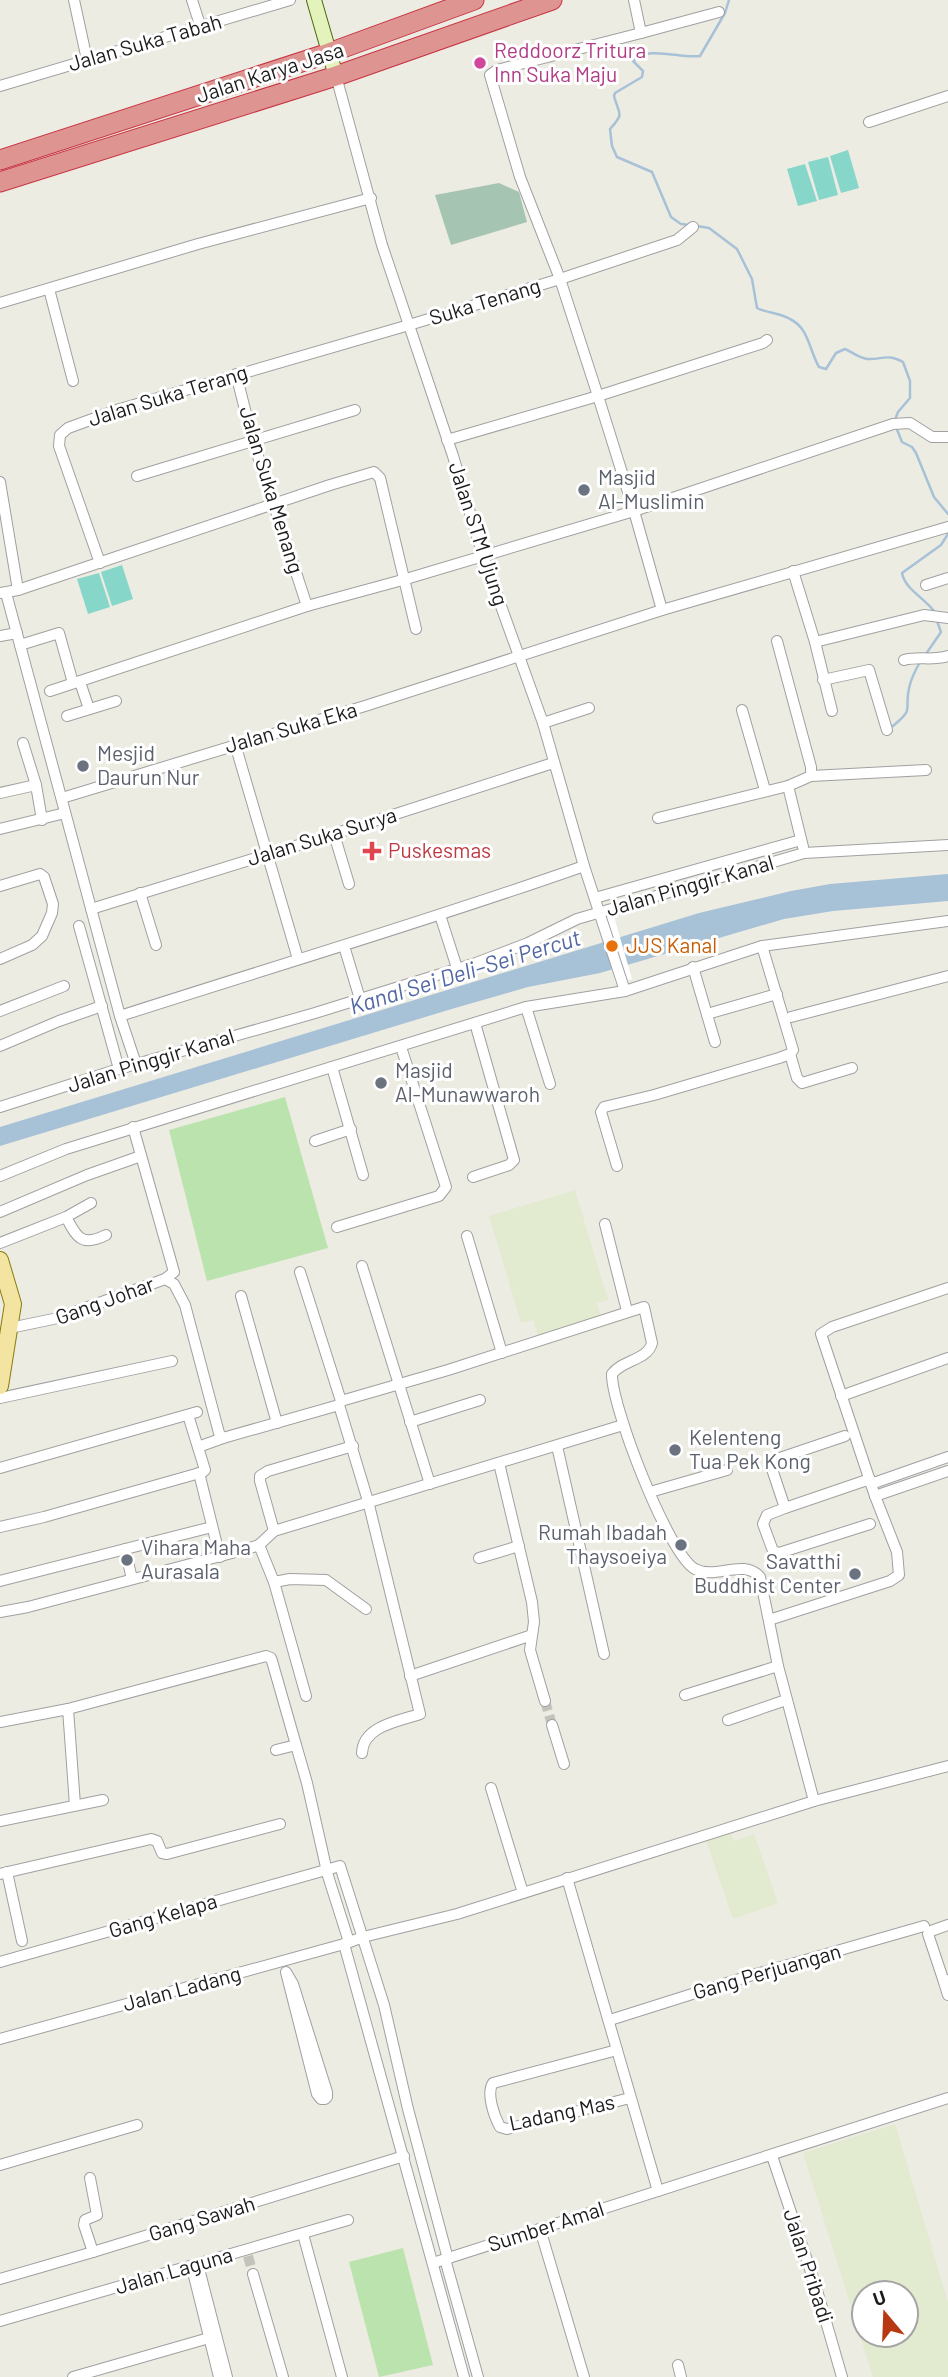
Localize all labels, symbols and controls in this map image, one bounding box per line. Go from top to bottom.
street label: Jalan Suka Tabah [65,8,224,75]
street label: Jalan Karya Jasa [193,36,347,107]
place label: Reddoorz Tritura Inn Suka Maju [494,37,646,86]
marker: Reddoorz Tritura Inn Suka Maju [472,55,488,71]
street label: Suka Tenang [426,272,543,329]
street label: Jalan Suka Terang [85,358,250,431]
street label: Jalan Suka Menang [235,403,310,576]
street label: Jalan STM Ujung [444,459,514,608]
place label: Masjid Al-Muslimin [598,464,704,513]
marker: Masjid Al-Muslimin [576,482,592,498]
street label: Jalan Suka Eka [222,696,360,757]
place label: Mesjid Daurun Nur [97,740,200,789]
marker: Mesjid Daurun Nur [75,758,91,774]
street label: Jalan Suka Surya [244,801,399,870]
place label: Puskesmas [388,837,491,862]
marker: Puskesmas [362,841,382,861]
street label: Jalan Pinggir Kanal [603,849,776,920]
water label: Kanal Sei Deli–Sei Percut [346,923,584,1020]
place label: JJS Kanal [626,932,717,957]
marker: JJS Kanal [604,938,620,954]
street label: Jalan Pinggir Kanal [64,1022,237,1097]
place label: Masjid Al-Munawwaroh [395,1057,540,1106]
marker: Masjid Al-Munawwaroh [373,1075,389,1091]
street label: Gang Johar [52,1270,158,1329]
place label: Kelenteng Tua Pek Kong [689,1424,811,1473]
marker: Kelenteng Tua Pek Kong [667,1442,683,1458]
place label: Rumah Ibadah Thaysoeiya [538,1519,667,1568]
place label: Vihara Maha Aurasala [141,1534,251,1583]
marker: Rumah Ibadah Thaysoeiya [673,1537,689,1553]
place label: Savatthi Buddhist Center [694,1548,841,1597]
marker: Vihara Maha Aurasala [119,1552,135,1568]
marker: Savatthi Buddhist Center [847,1566,863,1582]
street label: Gang Kelapa [105,1887,220,1942]
street label: Gang Perjuangan [690,1937,843,2004]
street label: Jalan Ladang [120,1960,243,2015]
street label: Ladang Mas [507,2088,617,2135]
street label: Gang Sawah [145,2190,258,2246]
street label: Sumber Amal [484,2195,607,2256]
street label: Jalan Pribadi [779,2205,840,2326]
street label: Jalan Laguna [112,2241,235,2298]
north arrow [850,2279,920,2349]
text: U [870,2285,889,2310]

